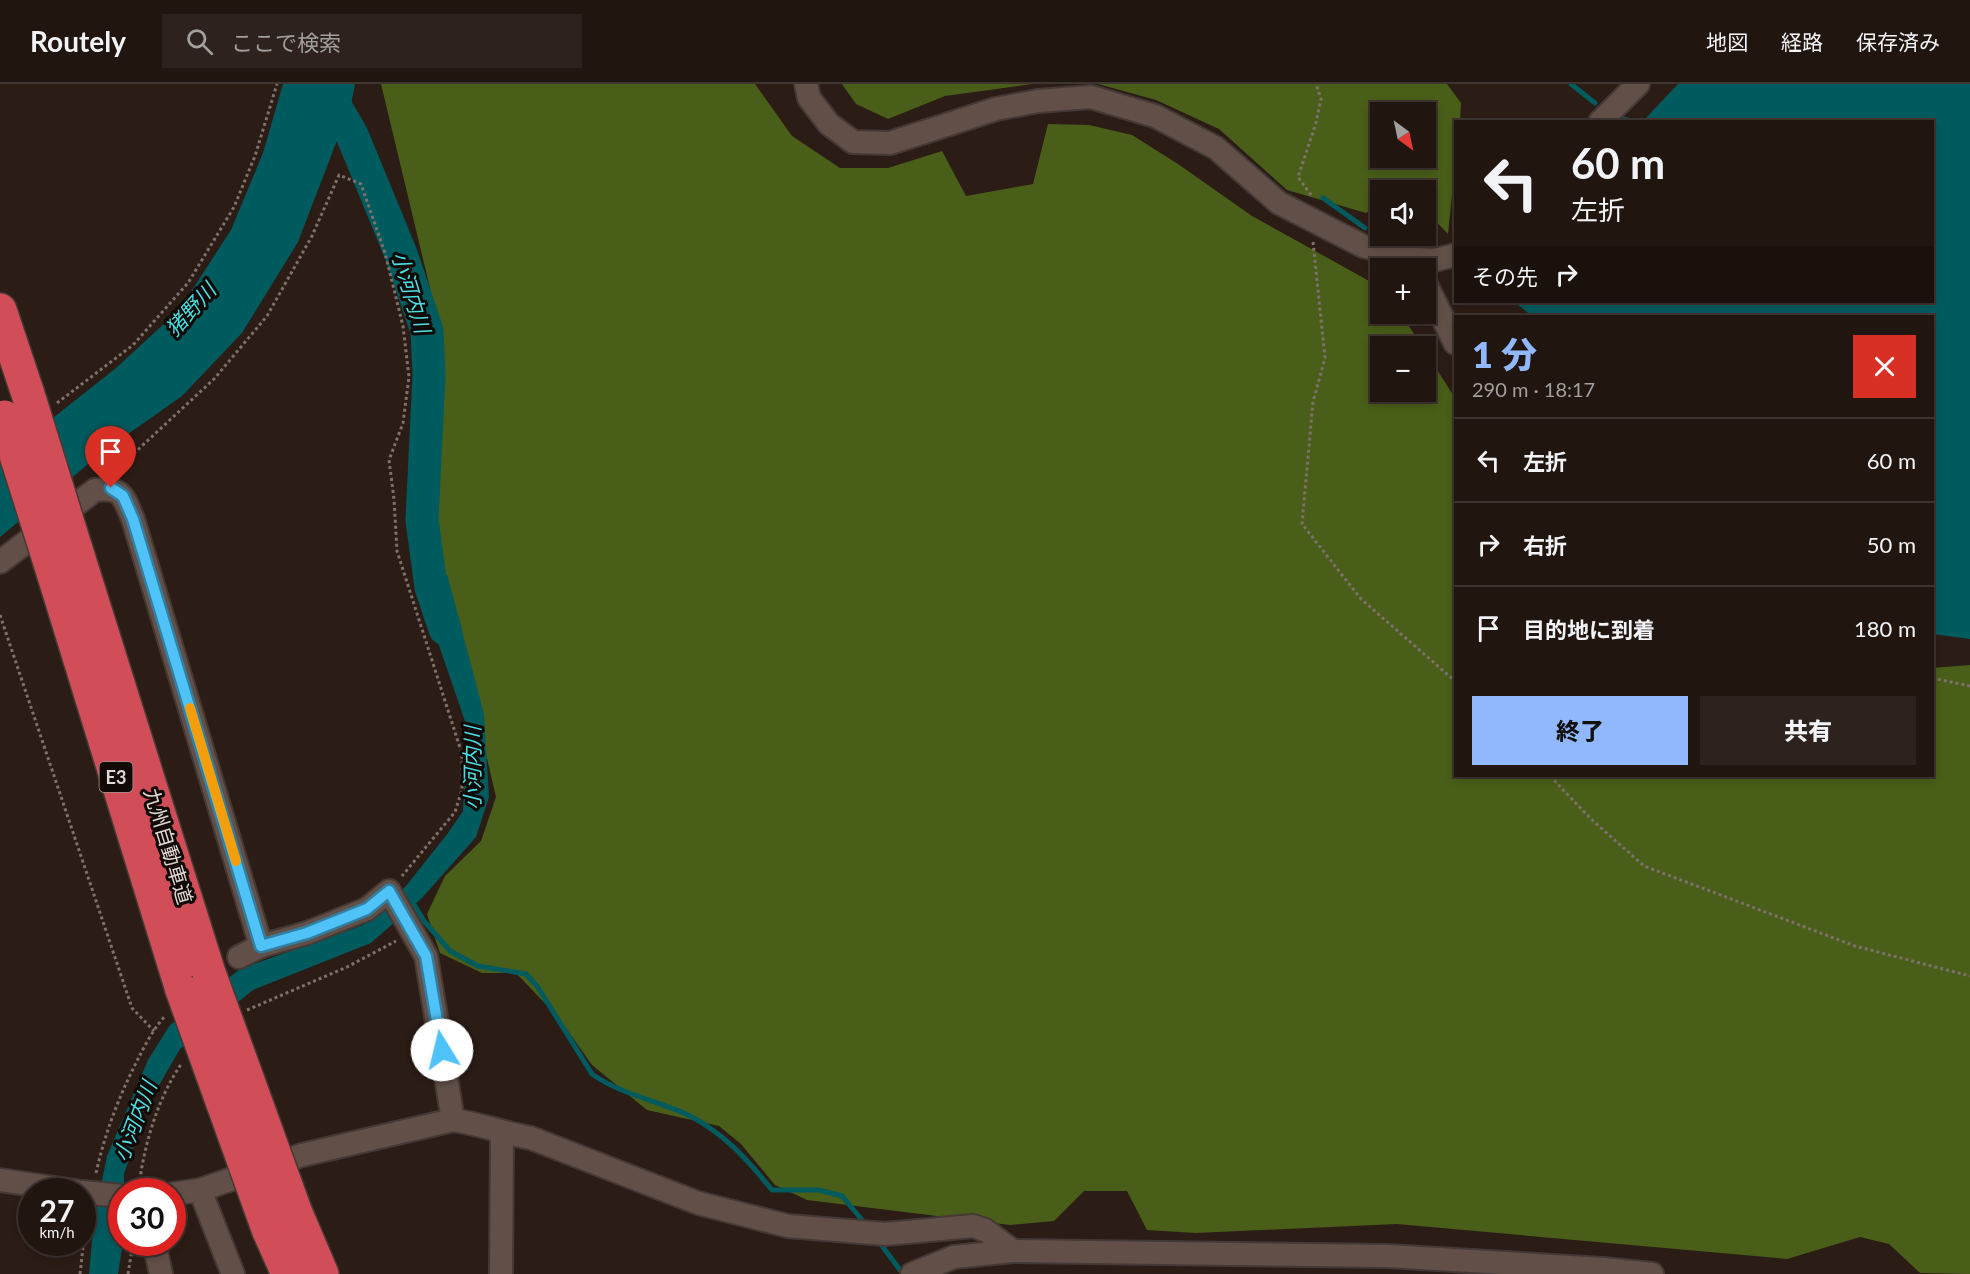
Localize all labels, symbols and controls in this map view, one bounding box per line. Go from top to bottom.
search box [162,14,582,68]
text: Routely [30,24,126,58]
icon: search [183,25,216,58]
text: ここで検索 [231,29,341,56]
text: 地図 [1706,29,1748,54]
text: 経路 [1781,29,1823,54]
text: 保存済み [1856,29,1940,54]
north arrow [1370,102,1436,168]
map controls [1370,102,1436,402]
text: 60 m [1571,138,1665,188]
icon: left [1472,144,1550,222]
button: sound [1370,180,1436,246]
text: 左折 [1571,193,1625,226]
water label: 小河内川 [388,248,437,338]
button: + [1370,258,1436,324]
icon: right [1550,258,1583,291]
text: その先 [1472,263,1538,290]
water label: 猪野川 [160,276,222,341]
text: 1 分 [1472,332,1537,376]
button: close [1853,335,1916,398]
button: − [1370,336,1436,402]
text: 290 m · 18:17 [1472,377,1595,401]
pin [85,426,136,488]
icon: arrive [94,435,127,468]
icon: left [1472,444,1505,477]
text: 60 m [1867,447,1916,474]
text: 左折 [1523,448,1567,475]
icon: right [1472,528,1505,561]
text: 50 m [1867,531,1916,558]
text: 右折 [1523,532,1567,559]
icon: arrive [1472,612,1505,645]
text: 180 m [1854,615,1916,642]
text: 目的地に到着 [1523,616,1655,643]
button: 終了 [1472,696,1688,765]
button: 共有 [1700,696,1916,765]
water label: 小河内川 [459,724,484,810]
road number: E3 [100,762,132,792]
street label: 九州自動車道 [140,785,198,907]
position arrow [410,1018,474,1082]
water label: 小河内川 [107,1075,161,1165]
speed limit sign: 30 [108,1178,186,1256]
text: 27 [40,1192,74,1228]
text: km/h [39,1223,75,1241]

